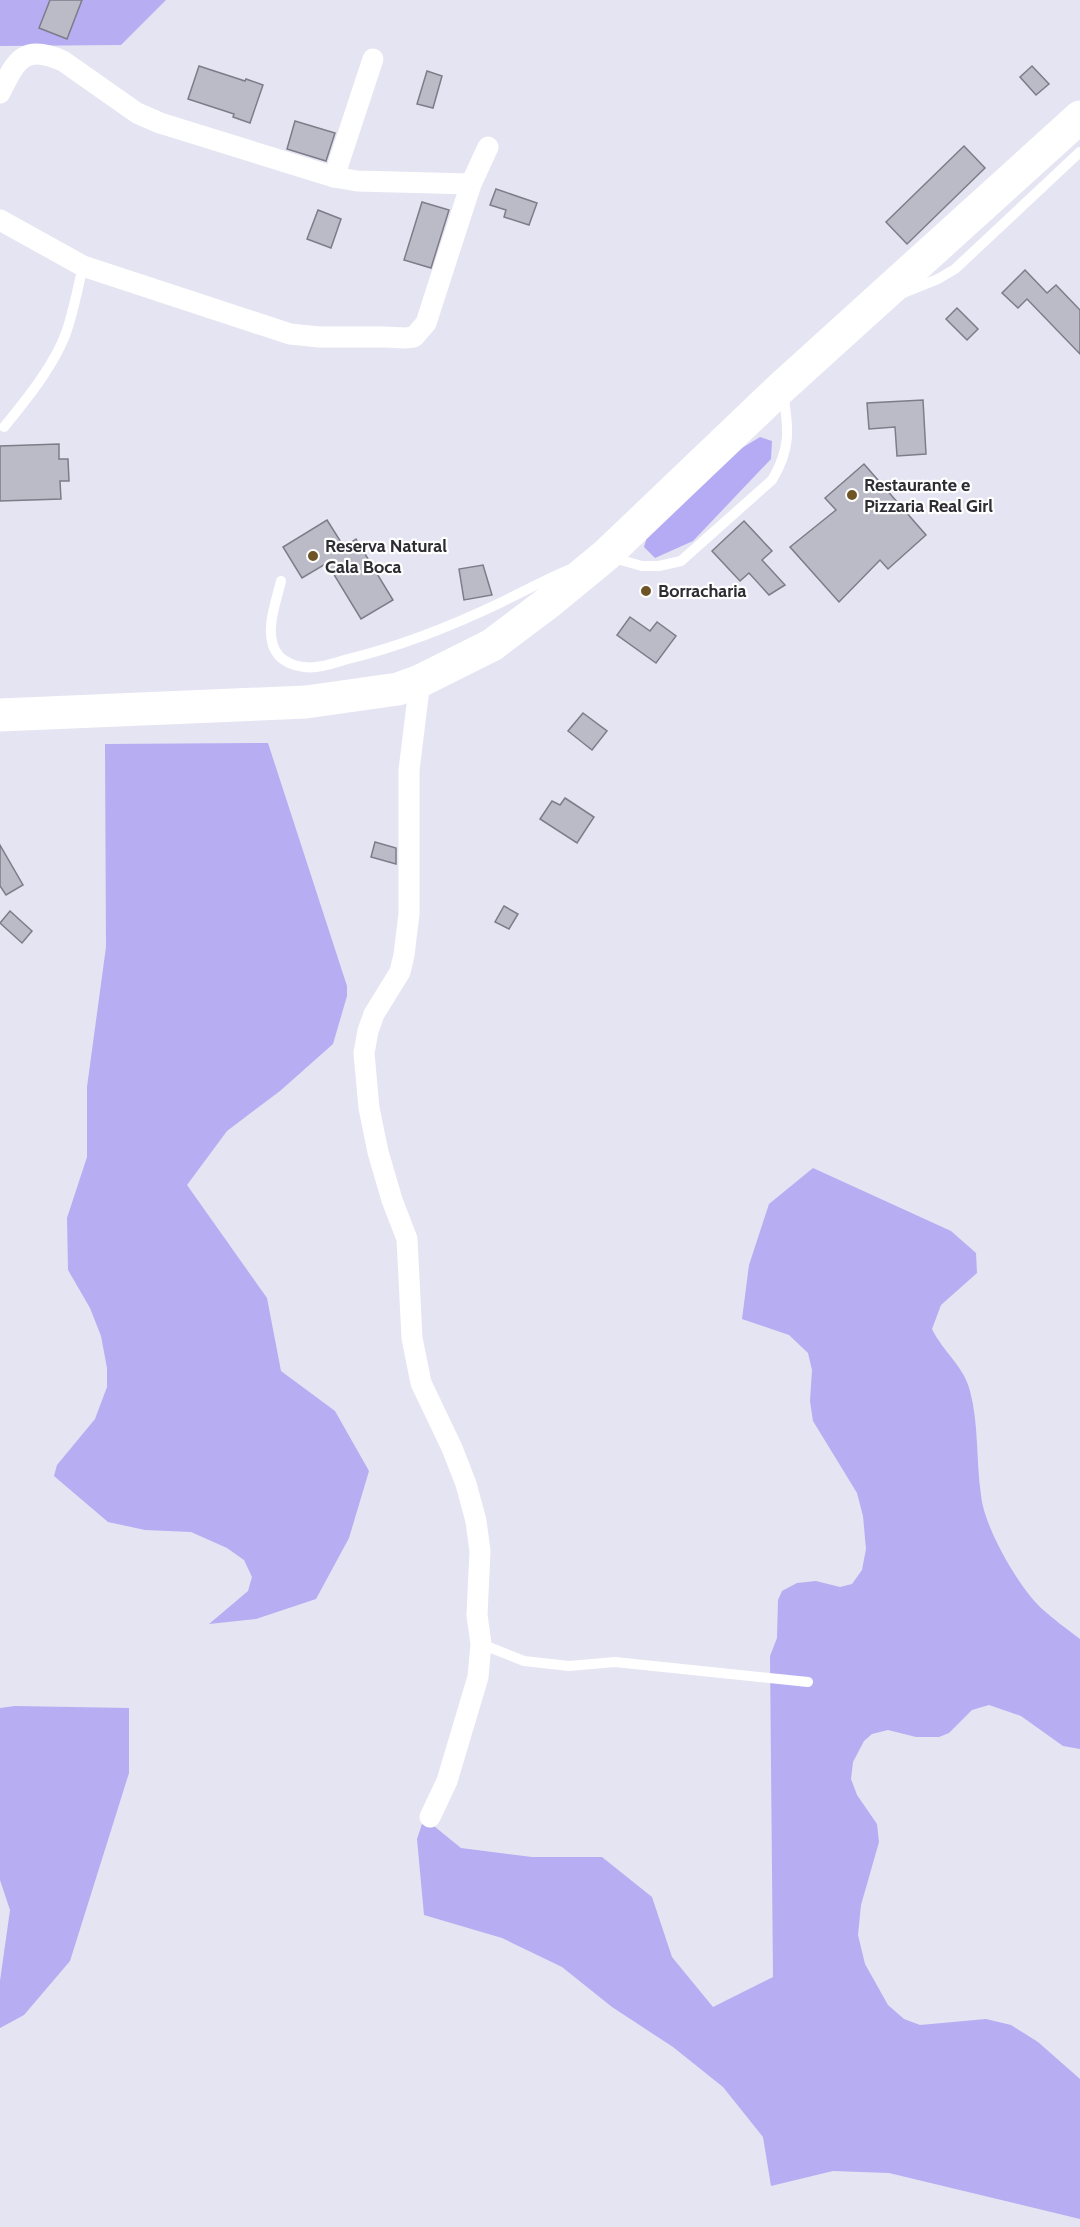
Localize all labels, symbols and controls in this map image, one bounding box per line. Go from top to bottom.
place label: Restaurante e Pizzaria Real Girl [864,474,993,517]
marker: Restaurante e Pizzaria Real Girl [845,488,859,502]
place label: Reserva Natural Cala Boca [325,535,447,578]
marker: Reserva Natural Cala Boca [306,549,320,563]
place label: Borracharia [658,580,747,602]
marker: Borracharia [639,584,653,598]

